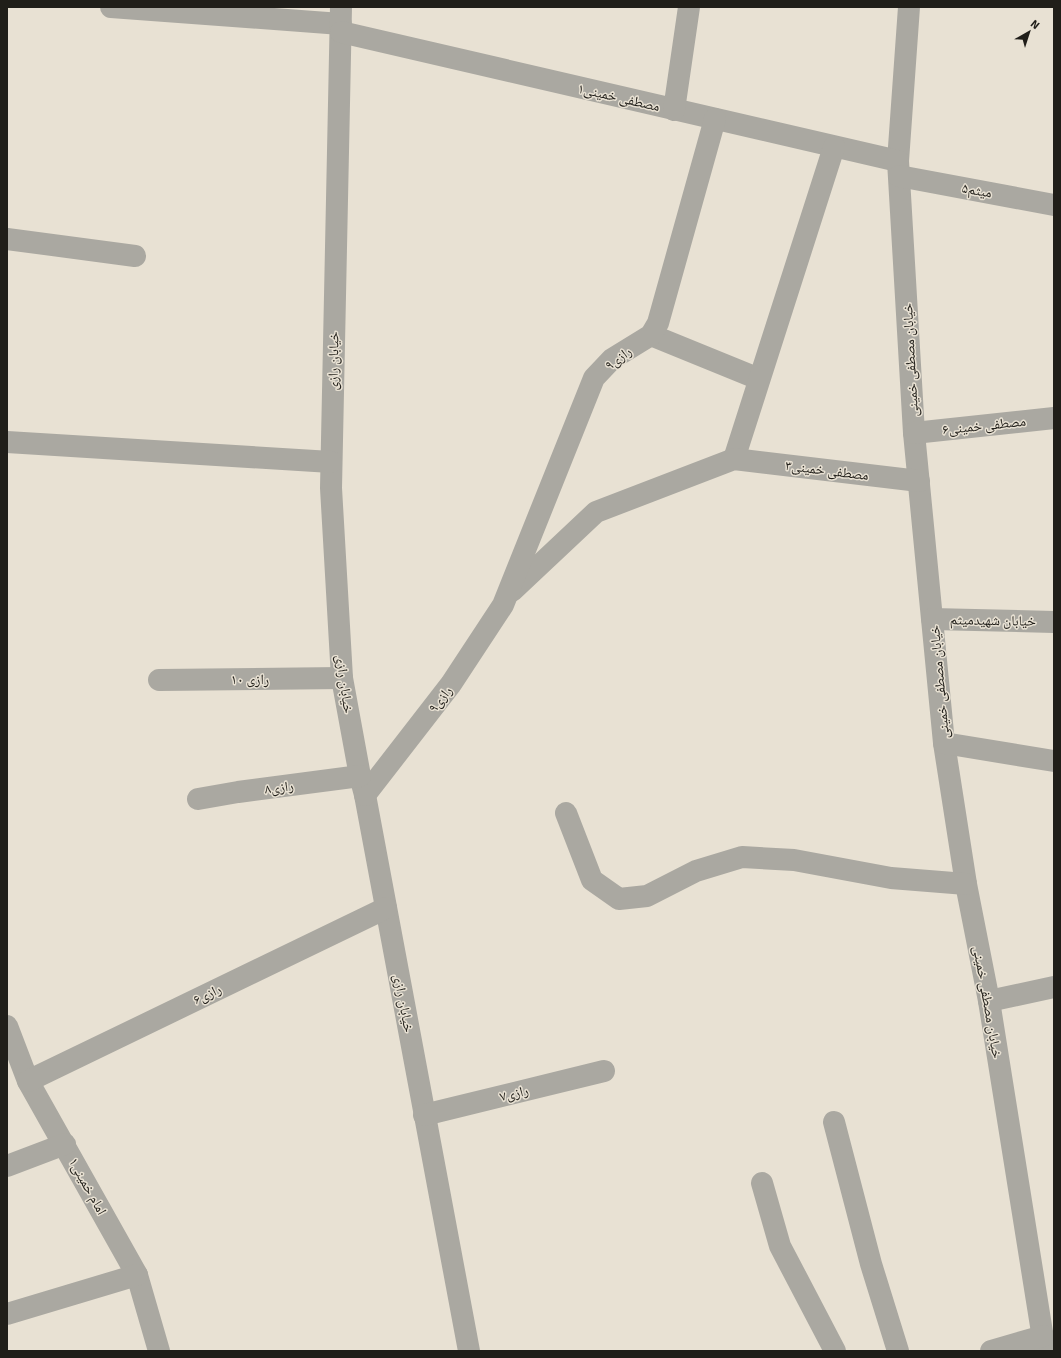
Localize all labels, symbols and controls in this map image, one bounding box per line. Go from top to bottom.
north arrow [1009,12,1049,52]
text: N [1028,17,1042,32]
street label: مصطفی خمینی۱ [576,80,662,115]
street label: میثم۵ [960,180,993,202]
street label: خیابان مصطفی خمینی [899,303,922,417]
street label: خیابان رازی [324,331,343,391]
street label: رازی۹ [602,343,635,374]
street label: مصطفی خمینی۶ [941,413,1027,438]
street label: مصطفی خمینی۳ [784,457,870,484]
street label: خیابان شهیدمیثم [950,611,1036,631]
street label: خیابان مصطفی خمینی [926,624,953,739]
street label: خیابان رازی [332,654,357,715]
street label: رازی ۱۰ [231,671,269,688]
street label: رازی۹ [425,683,456,716]
street label: رازی۸ [264,777,295,798]
street label: خیابان مصطفی خمینی [969,945,1006,1060]
street label: خیابان رازی [390,973,417,1034]
street label: رازی۶ [190,980,224,1008]
street label: رازی۷ [498,1082,530,1105]
street label: امام خمینی۱ [64,1155,110,1218]

